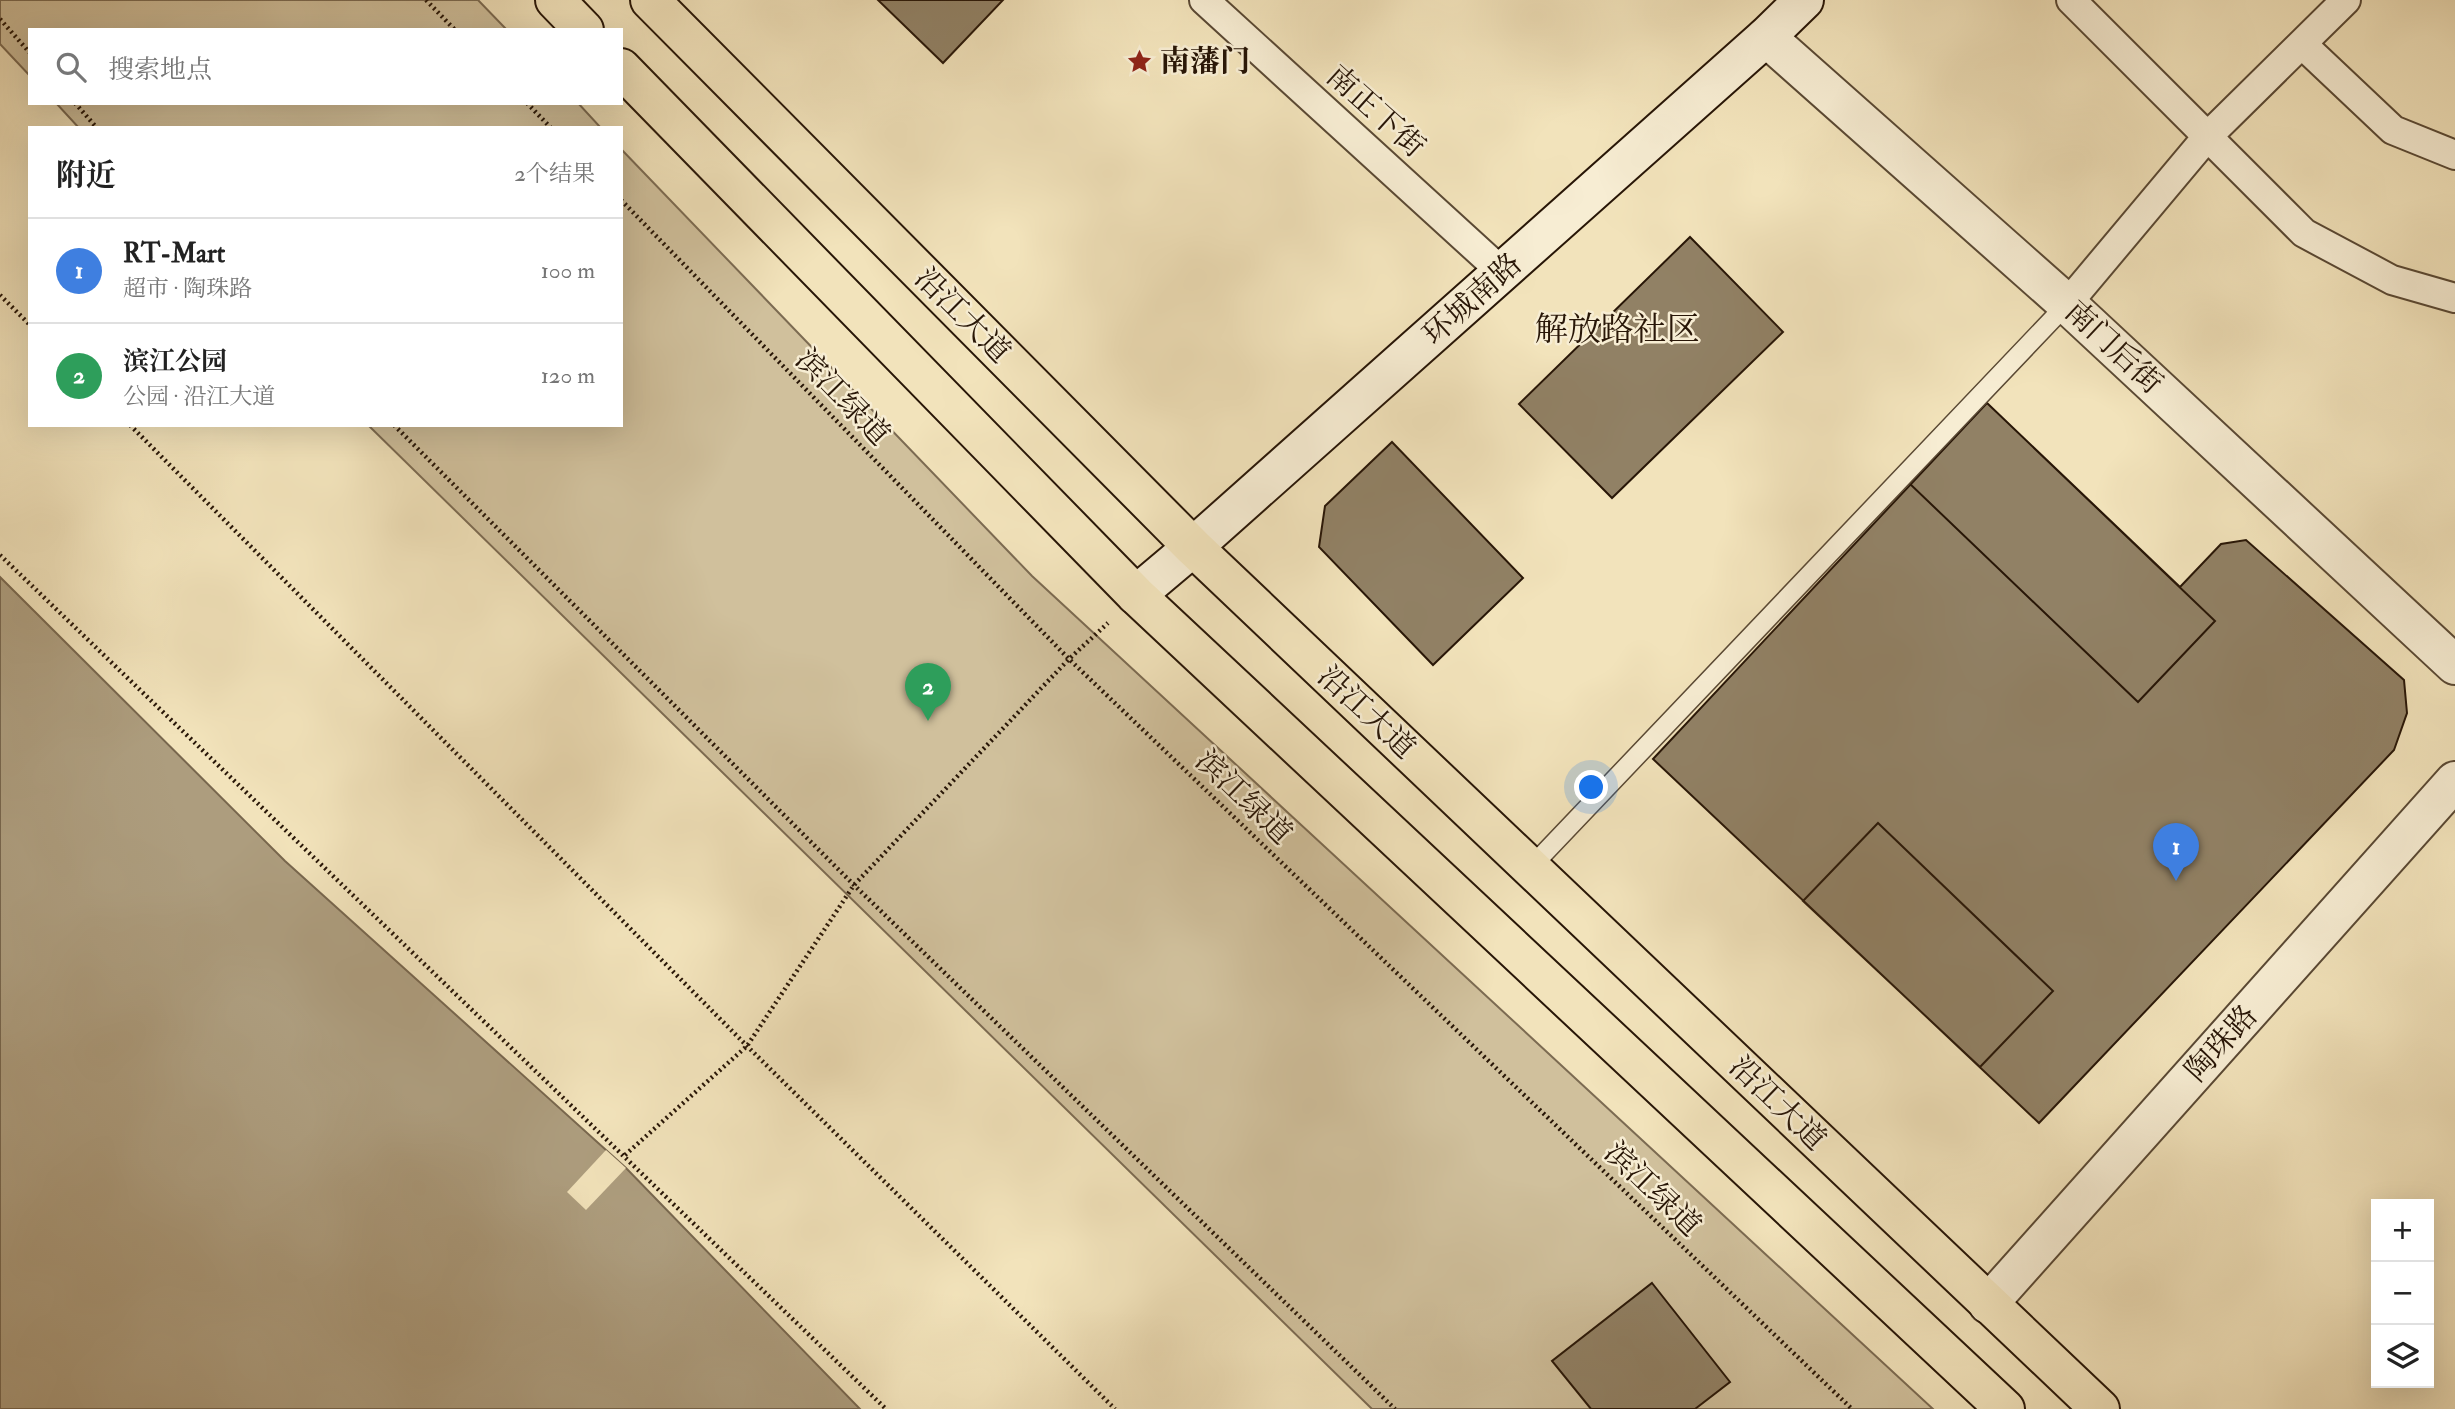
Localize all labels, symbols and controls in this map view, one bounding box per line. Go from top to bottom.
search box [28,28,623,105]
place label: 南藩门 [1160,43,1250,80]
place icon: 南藩门 [1126,47,1154,75]
icon: search [52,48,90,86]
text: 搜索地点 [108,54,212,86]
street label: 南正下街 [1319,57,1433,165]
text: 附近 [56,157,116,194]
text: 2个结果 [514,159,595,188]
text: RT-Mart [123,238,225,270]
street label: 环城南路 [1415,245,1529,353]
text: 1 [75,256,83,285]
text: 100 m [541,256,595,285]
street label: 沿江大道 [907,260,1018,371]
text: 超市 · 陶珠路 [123,274,252,303]
street label: 南门后街 [2057,293,2170,402]
district label: 解放路社区 [1535,309,1700,350]
street label: 滨江绿道 [788,341,898,453]
text: 滨江公园 [123,346,227,378]
text: 2 [73,361,85,390]
text: 120 m [541,361,595,390]
text: 公园 · 沿江大道 [123,382,275,411]
street label: 沿江大道 [1310,658,1423,767]
pin: 2 [905,663,951,721]
street label: 滨江绿道 [1188,742,1300,852]
your location [1574,770,1608,804]
pin: 1 [2153,823,2199,881]
street label: 陶珠路 [2178,998,2265,1089]
street label: 沿江大道 [1722,1048,1834,1158]
street label: 滨江绿道 [1597,1134,1709,1244]
map controls [2371,1199,2434,1388]
button: + [2371,1199,2434,1262]
button: − [2371,1262,2434,1325]
button: layers [2371,1325,2434,1388]

